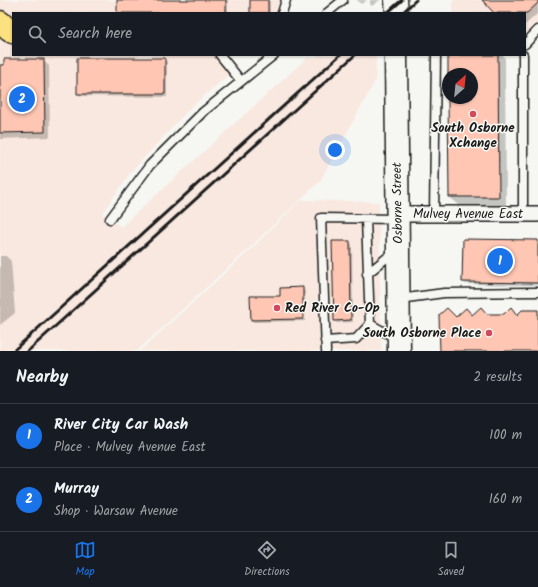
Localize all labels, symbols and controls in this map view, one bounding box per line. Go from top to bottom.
search box [12,12,526,56]
text: Search here [58,22,132,46]
icon: search [26,23,48,45]
north arrow [442,68,478,104]
pin: 2 [9,84,35,114]
marker: South Osborne Xchange [468,109,478,119]
place label: South Osborne Xchange [431,118,515,154]
your location [325,140,345,160]
street label: Osborne Street [387,161,409,244]
street label: Mulvey Avenue East [413,204,524,225]
pin: 1 [487,246,513,276]
place label: Red River Co-Op [285,298,380,319]
marker: Red River Co-Op [272,303,282,313]
place label: South Osborne Place [363,323,482,344]
marker: South Osborne Place [484,328,494,338]
text: Nearby [16,364,68,391]
text: 2 results [474,367,522,388]
text: River City Car Wash [54,413,188,437]
text: 1 [27,425,31,446]
text: 100 m [489,425,522,446]
text: Place · Mulvey Avenue East [54,437,206,458]
text: Murray [54,477,99,501]
text: 2 [25,489,33,510]
text: 160 m [489,489,522,510]
text: Shop · Warsaw Avenue [54,501,178,522]
tab: Map [74,539,96,581]
tab: Directions [244,539,290,581]
tab: Saved [438,539,464,581]

